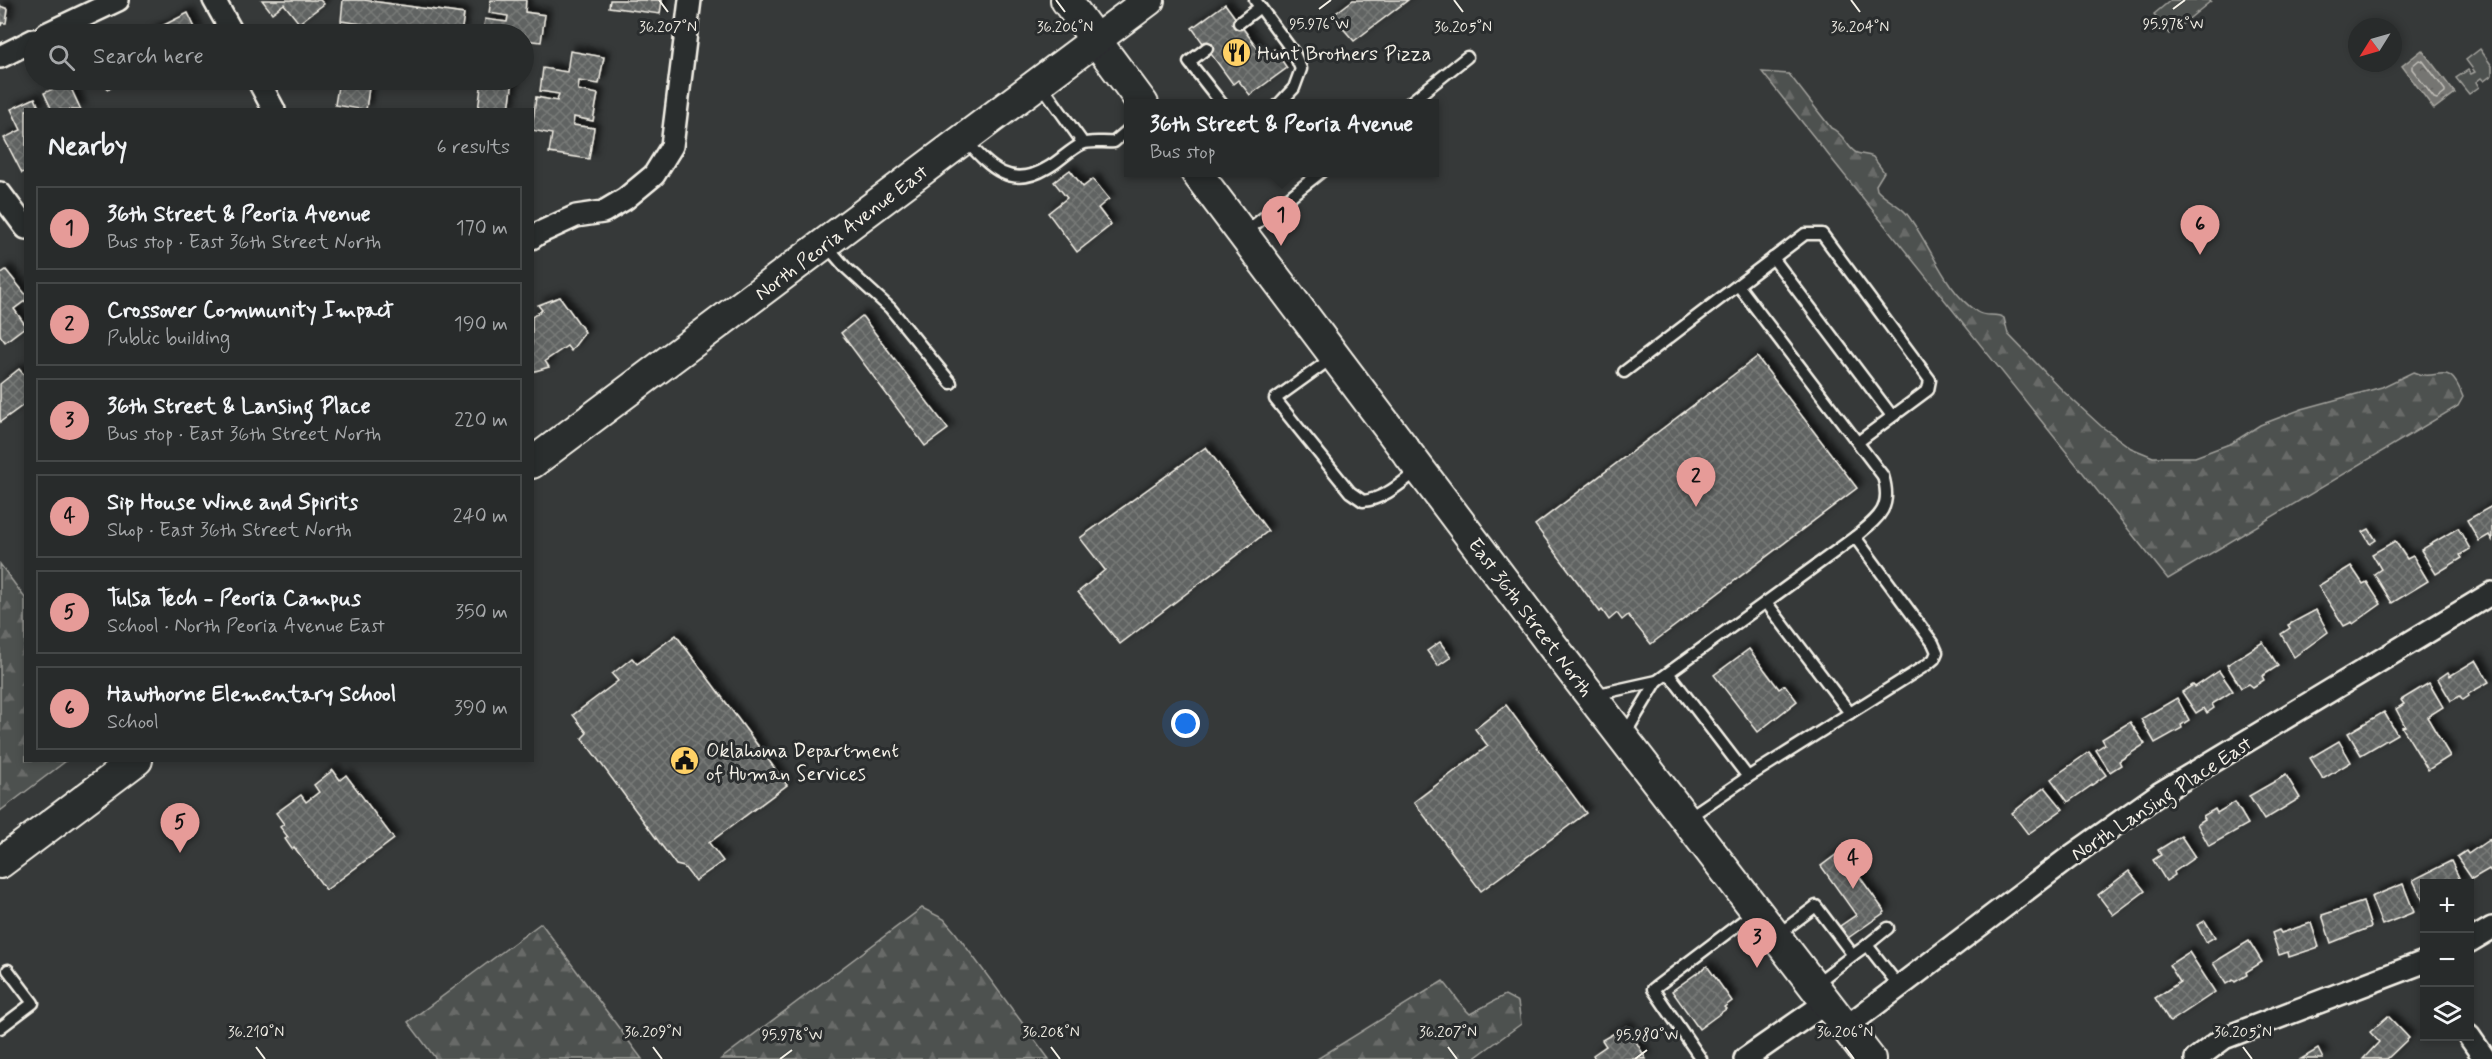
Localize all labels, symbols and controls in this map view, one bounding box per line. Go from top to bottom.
text: 95.976°W [1289,15,1349,35]
text: 95.978°W [2143,15,2203,35]
text: 36.207°N [639,18,697,38]
text: 36.206°N [1037,18,1093,38]
text: 36.205°N [1434,18,1492,38]
text: 36.204°N [1831,18,1889,38]
north arrow [2348,18,2402,72]
search box [24,24,534,90]
restaurant icon: Hunt Brothers Pizza [1220,37,1252,69]
icon: search [45,41,78,74]
place label: Hunt Brothers Pizza [1257,41,1431,68]
text: Search here [93,43,204,71]
popup [1124,99,1439,177]
text: 36th Street & Peoria Avenue [1150,111,1413,139]
text: Nearby [48,130,127,164]
text: 6 results [437,134,510,161]
text: Bus stop [1150,139,1216,166]
street label: North Peoria Avenue East [750,159,934,307]
pin: 1 [1262,196,1300,246]
text: 36th Street & Peoria Avenue [107,201,371,229]
pin: 6 [2180,206,2220,255]
text: 1 [65,215,74,242]
text: 170 m [456,215,508,242]
text: Bus stop · East 36th Street North [107,229,381,256]
text: Crossover Community Impact [107,297,394,325]
text: 2 [65,311,74,338]
text: 190 m [454,311,508,338]
text: Public building [107,325,230,352]
text: 36th Street & Lansing Place [107,393,371,421]
text: 3 [65,407,74,434]
text: 220 m [454,407,508,434]
text: Bus stop · East 36th Street North [107,421,381,448]
pin: 2 [1676,458,1716,507]
text: Sip House Wine and Spirits [107,489,358,517]
text: 4 [64,503,75,530]
text: 240 m [453,503,508,530]
text: Shop · East 36th Street North [107,517,352,544]
street label: East 36th Street North [1461,533,1599,703]
text: Tulsa Tech - Peoria Campus [107,585,361,613]
text: 5 [64,599,76,626]
text: 350 m [455,599,508,626]
text: School · North Peoria Avenue East [107,613,385,640]
text: Hawthorne Elementary School [107,681,396,709]
text: 6 [64,695,75,722]
text: 390 m [454,695,508,722]
text: School [107,709,159,736]
your location [1171,709,1200,738]
street label: North Lansing Place East [2066,730,2259,870]
place label: Oklahoma Department of Human Services [706,738,899,788]
public building icon: Oklahoma Department of Human Services [669,745,701,777]
pin: 5 [160,804,200,853]
pin: 4 [1834,840,1872,889]
map controls [2420,879,2474,1041]
button: + [2420,879,2474,933]
pin: 3 [1738,918,1776,968]
button: − [2420,933,2474,987]
button: layers [2420,987,2474,1041]
text: 36.210°N [228,1023,284,1043]
text: 36.209°N [624,1023,682,1043]
text: 36.208°N [1022,1023,1080,1043]
text: 36.207°N [1419,1023,1477,1043]
text: 36.206°N [1817,1023,1873,1043]
text: 36.205°N [2214,1023,2272,1043]
text: 95.978°W [762,1026,822,1046]
text: 95.980°W [1616,1026,1678,1046]

